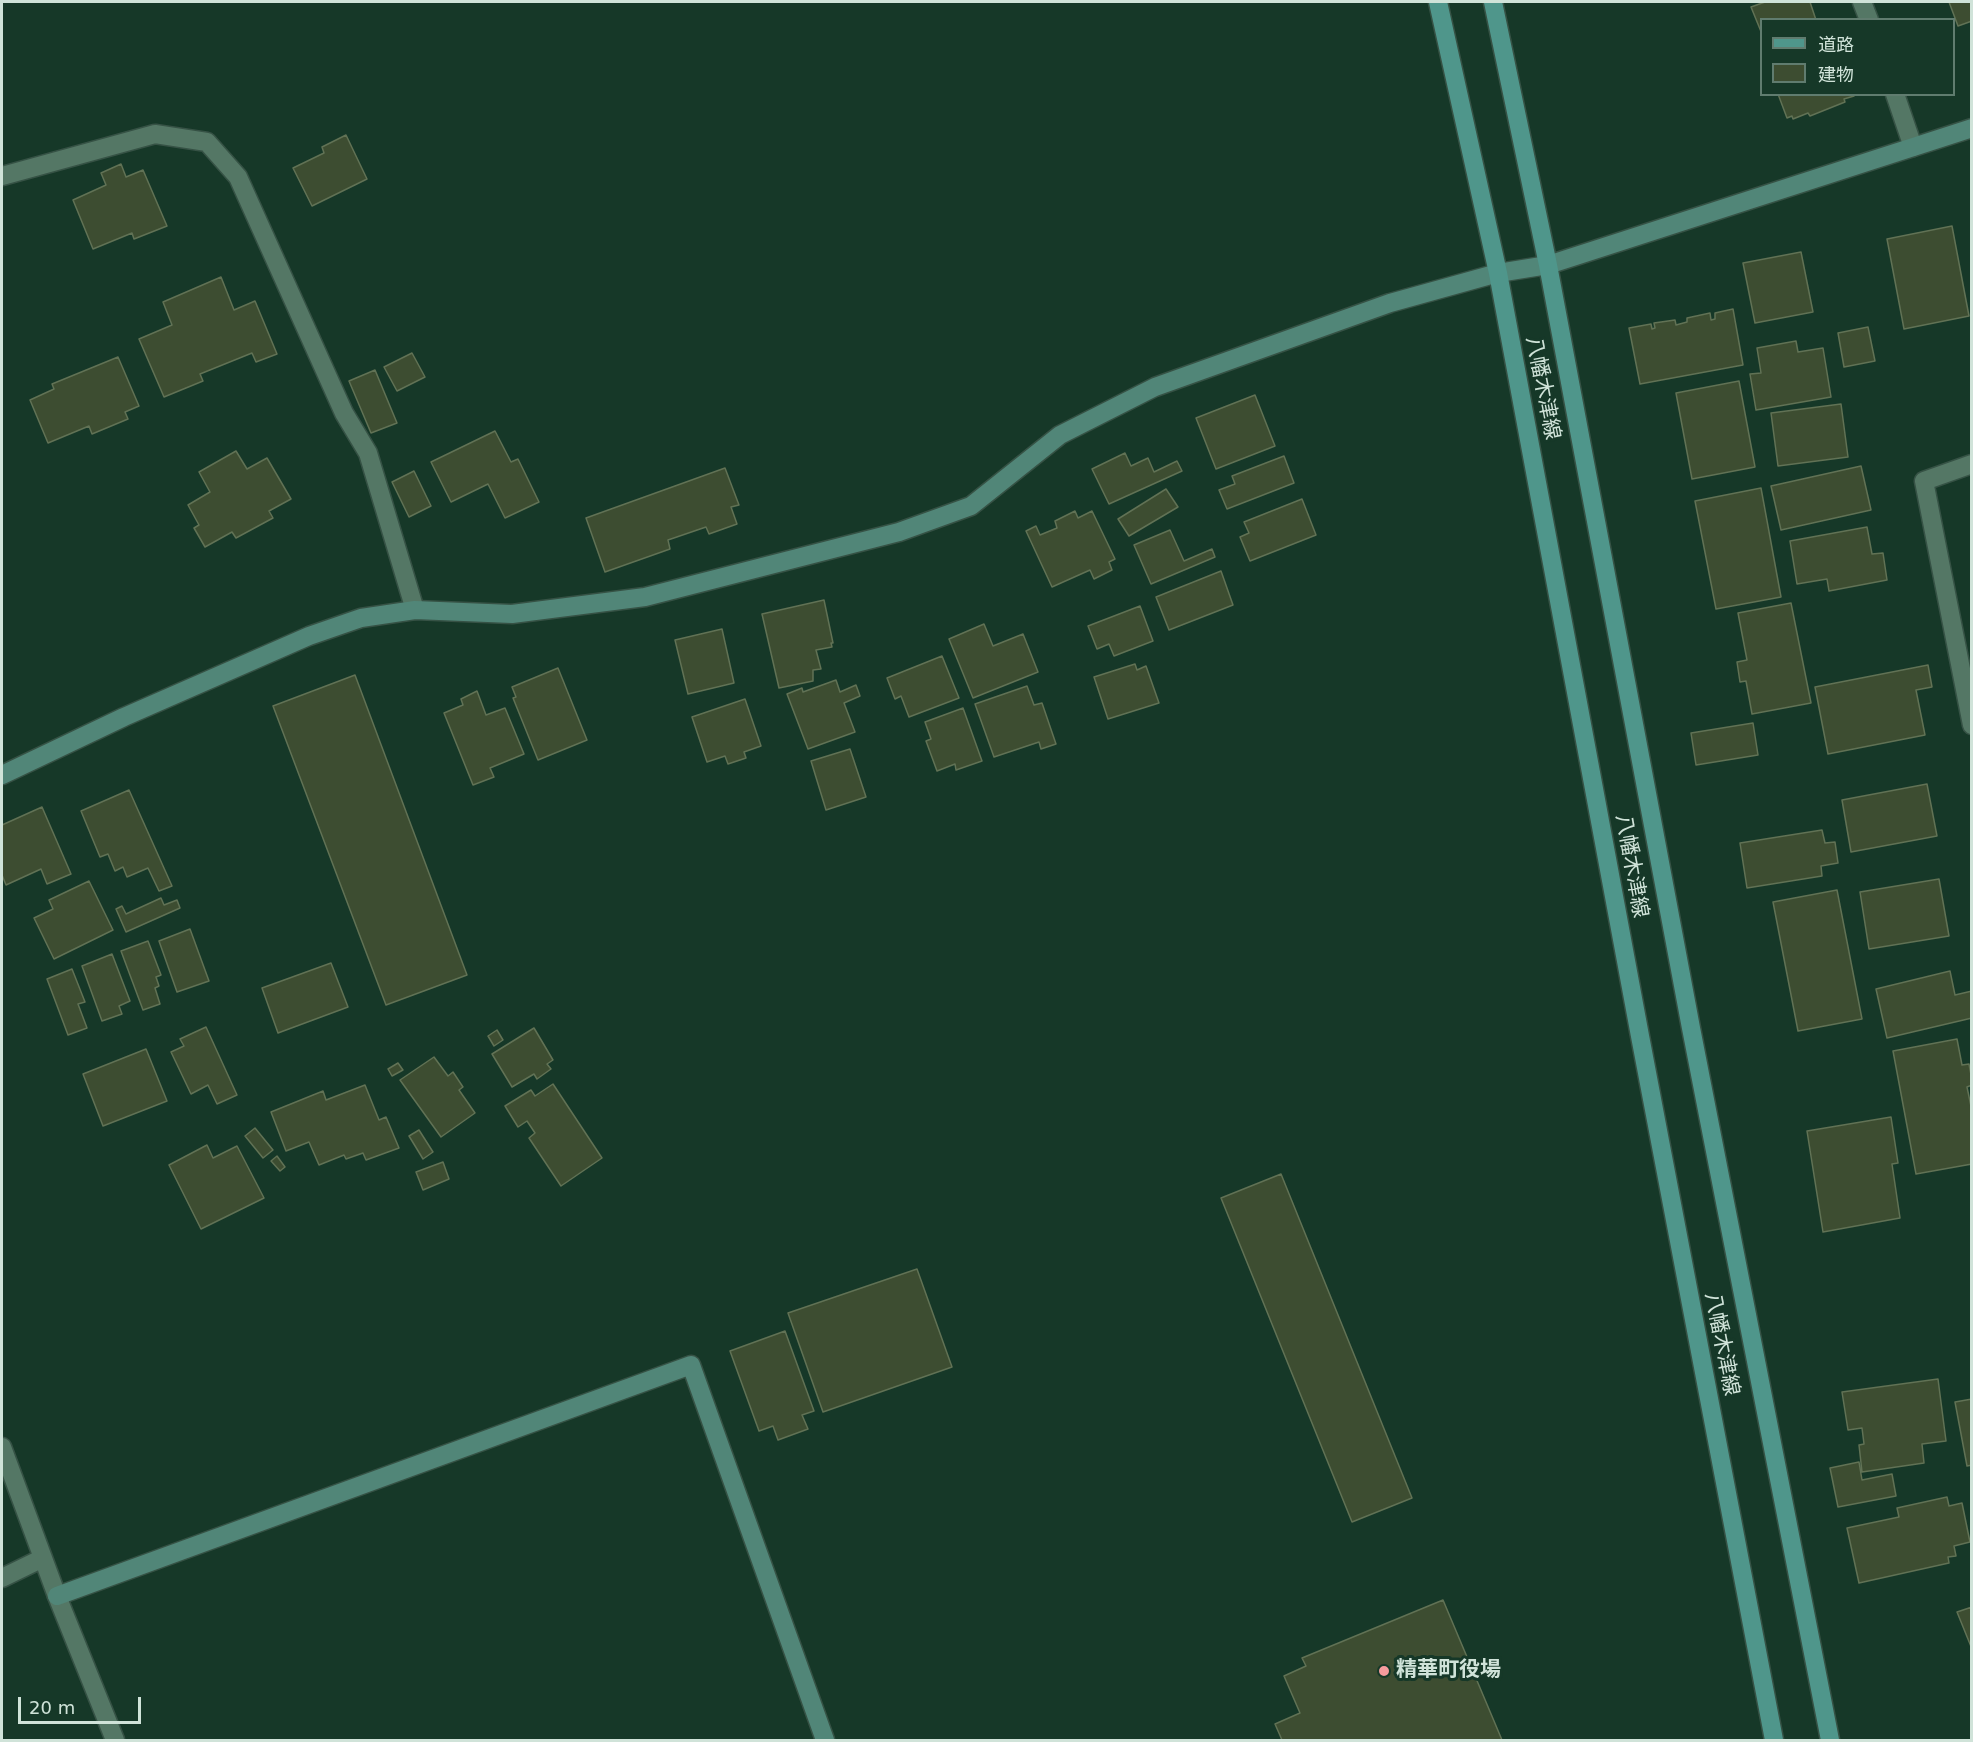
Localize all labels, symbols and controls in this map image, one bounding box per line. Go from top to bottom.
legend [1760,18,1955,96]
text: 道路 [1818,34,1854,55]
text: 建物 [1818,64,1854,85]
street label: 八幡木津線 [1520,334,1564,442]
street label: 八幡木津線 [1609,812,1653,920]
street label: 八幡木津線 [1699,1290,1743,1398]
place label: 精華町役場 [1396,1658,1501,1684]
marker: 精華町役場 [1377,1664,1391,1678]
scale bar [21,1685,144,1723]
text: 20 m [29,1697,75,1718]

